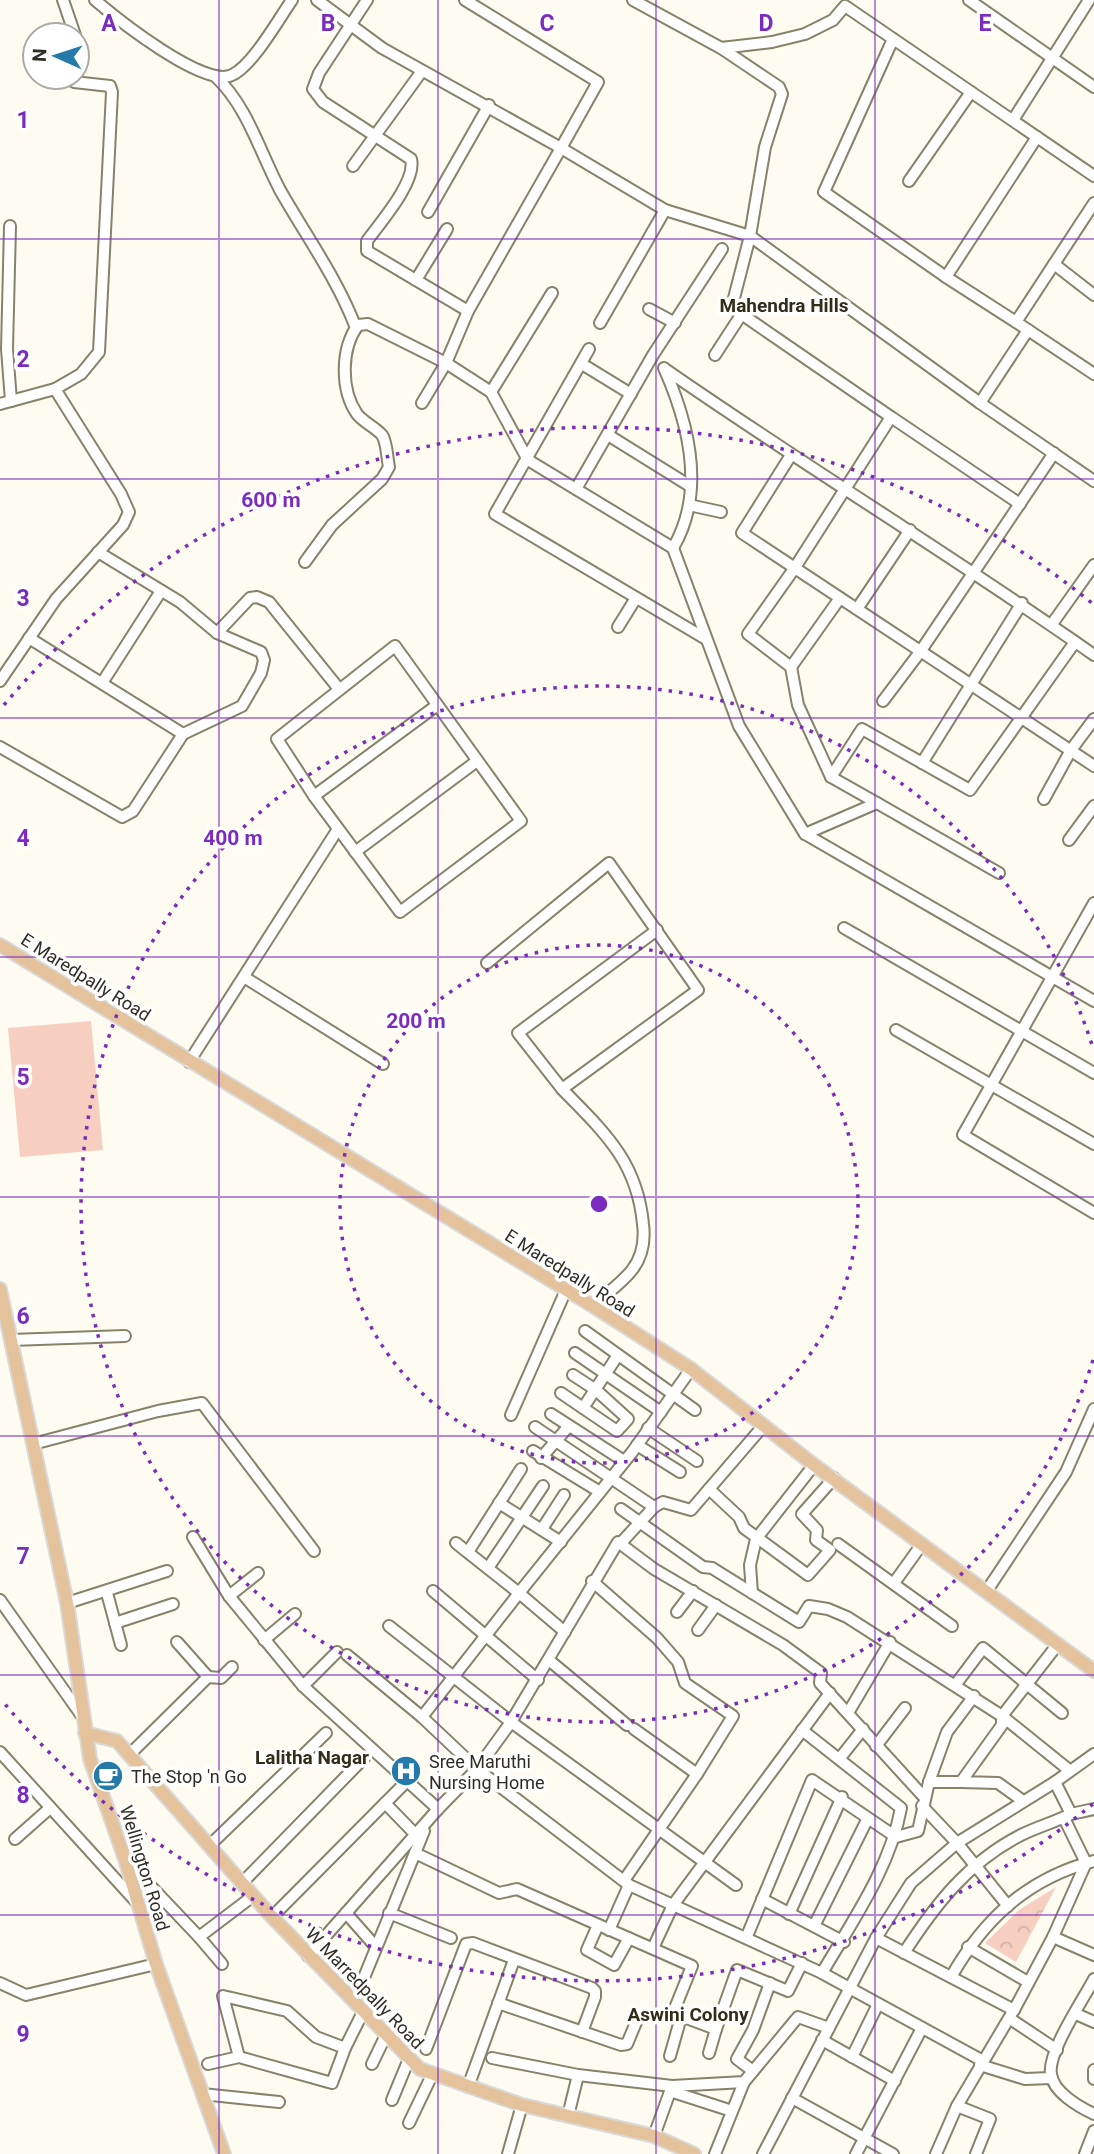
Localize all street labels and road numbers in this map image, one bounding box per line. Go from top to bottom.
street label: E Maredpally Road [17,929,155,1025]
street label: E Maredpally Road [501,1225,639,1321]
street label: Wellington Road [116,1803,174,1933]
street label: W Marredpally Road [302,1923,428,2053]

